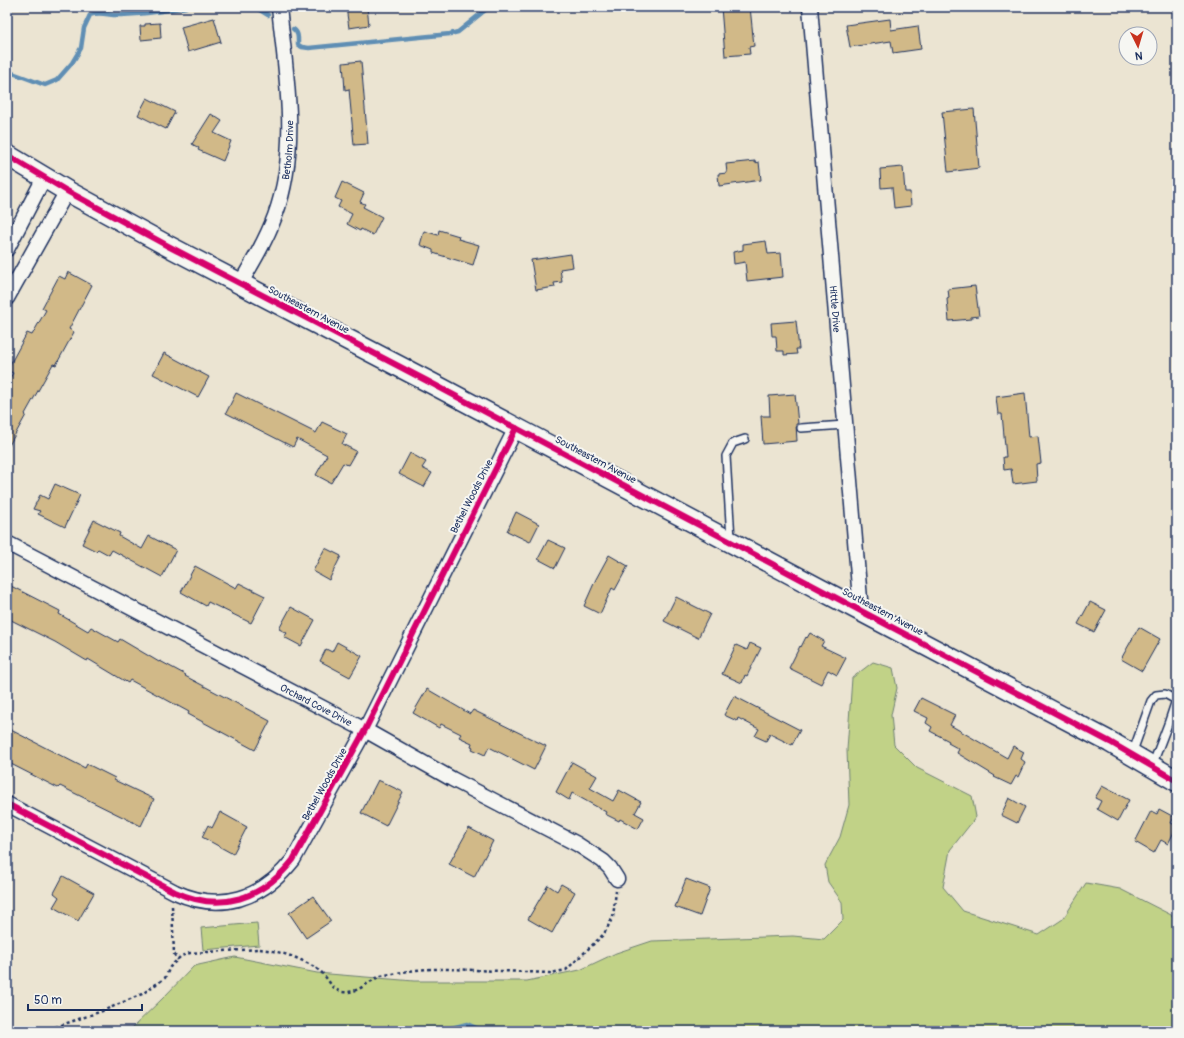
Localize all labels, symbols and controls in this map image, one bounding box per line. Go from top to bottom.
north arrow [1118,26,1158,66]
text: N [1134,49,1143,62]
street label: Betholm Drive [280,120,296,181]
street label: Southeastern Avenue [266,283,351,336]
street label: Hittle Drive [827,285,842,333]
street label: Southeastern Avenue [553,433,638,486]
street label: Bethel Woods Drive [448,458,496,535]
street label: Southeastern Avenue [840,585,925,638]
street label: Orchard Cove Drive [278,682,354,729]
street label: Bethel Woods Drive [300,746,350,823]
scale bar [28,986,142,1012]
text: 50 m [34,993,62,1008]

